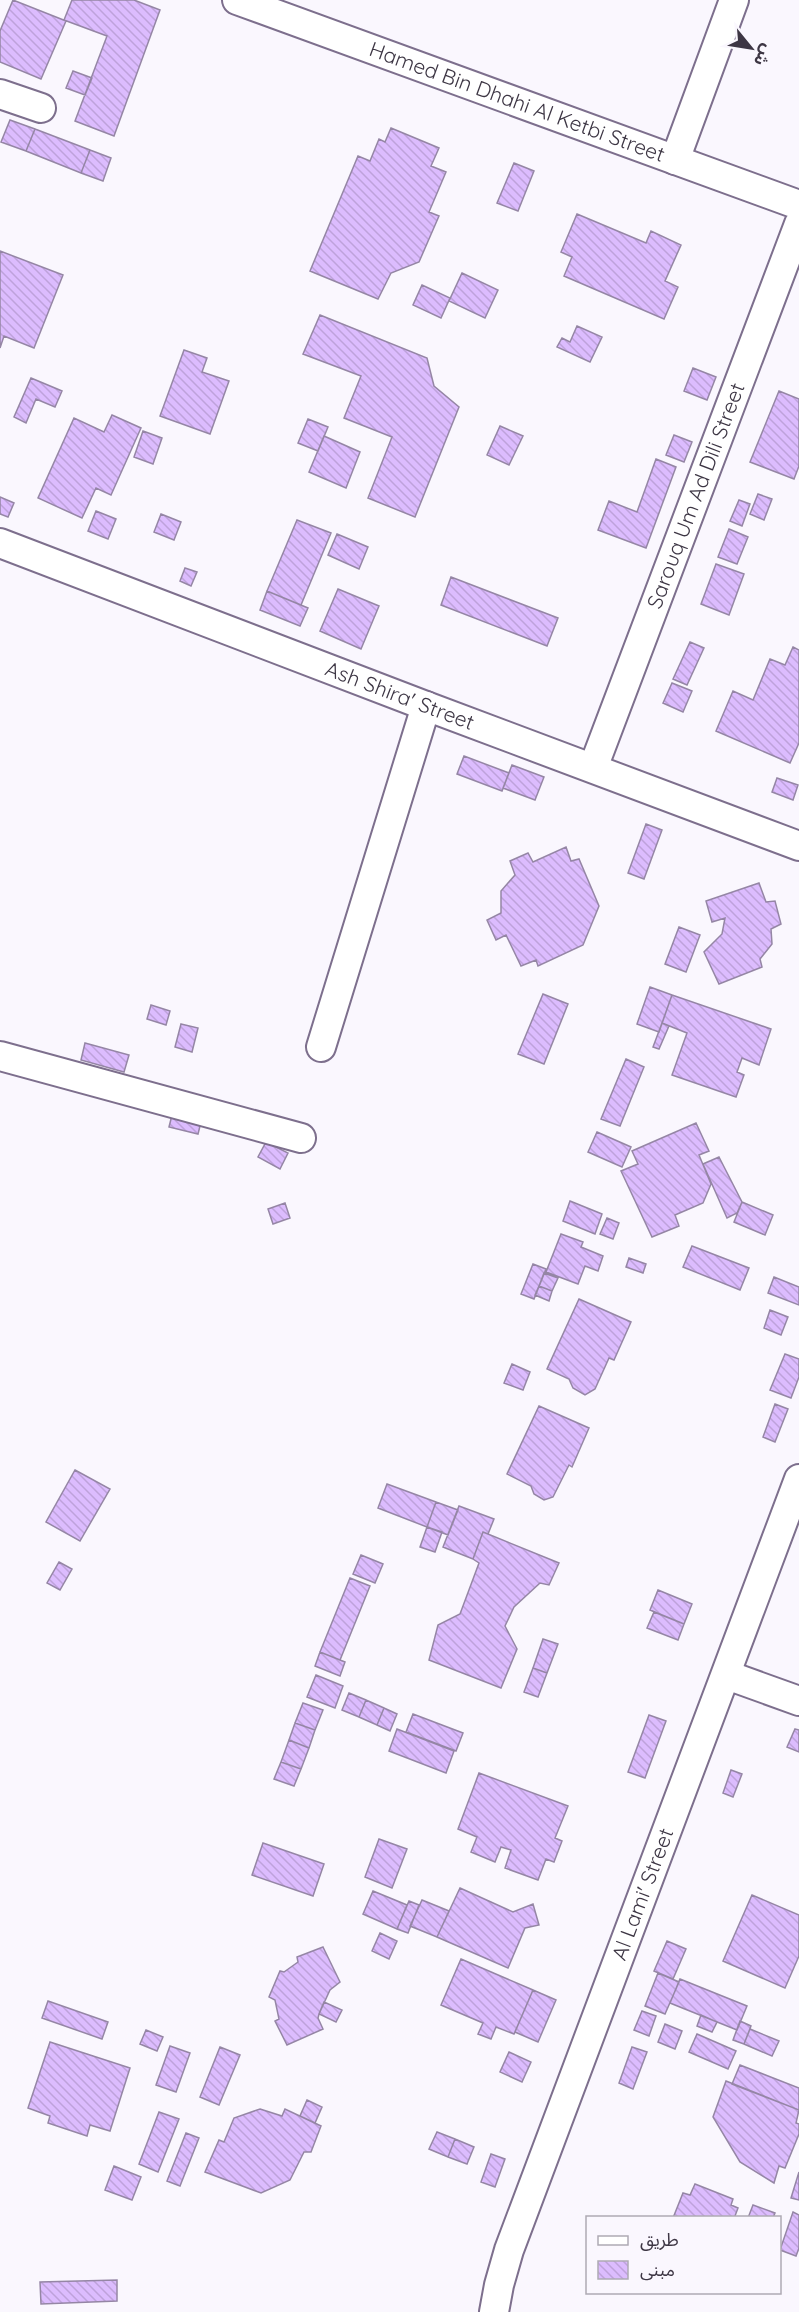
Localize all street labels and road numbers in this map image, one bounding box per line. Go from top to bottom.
street label: Hamed Bin Dhahi Al Ketbi Street [366,35,669,167]
street label: Sarouq Um Ad Dili Street [641,379,750,612]
street label: Ash Shira' Street [322,655,478,735]
street label: Al Lami' Street [605,1824,679,1963]

